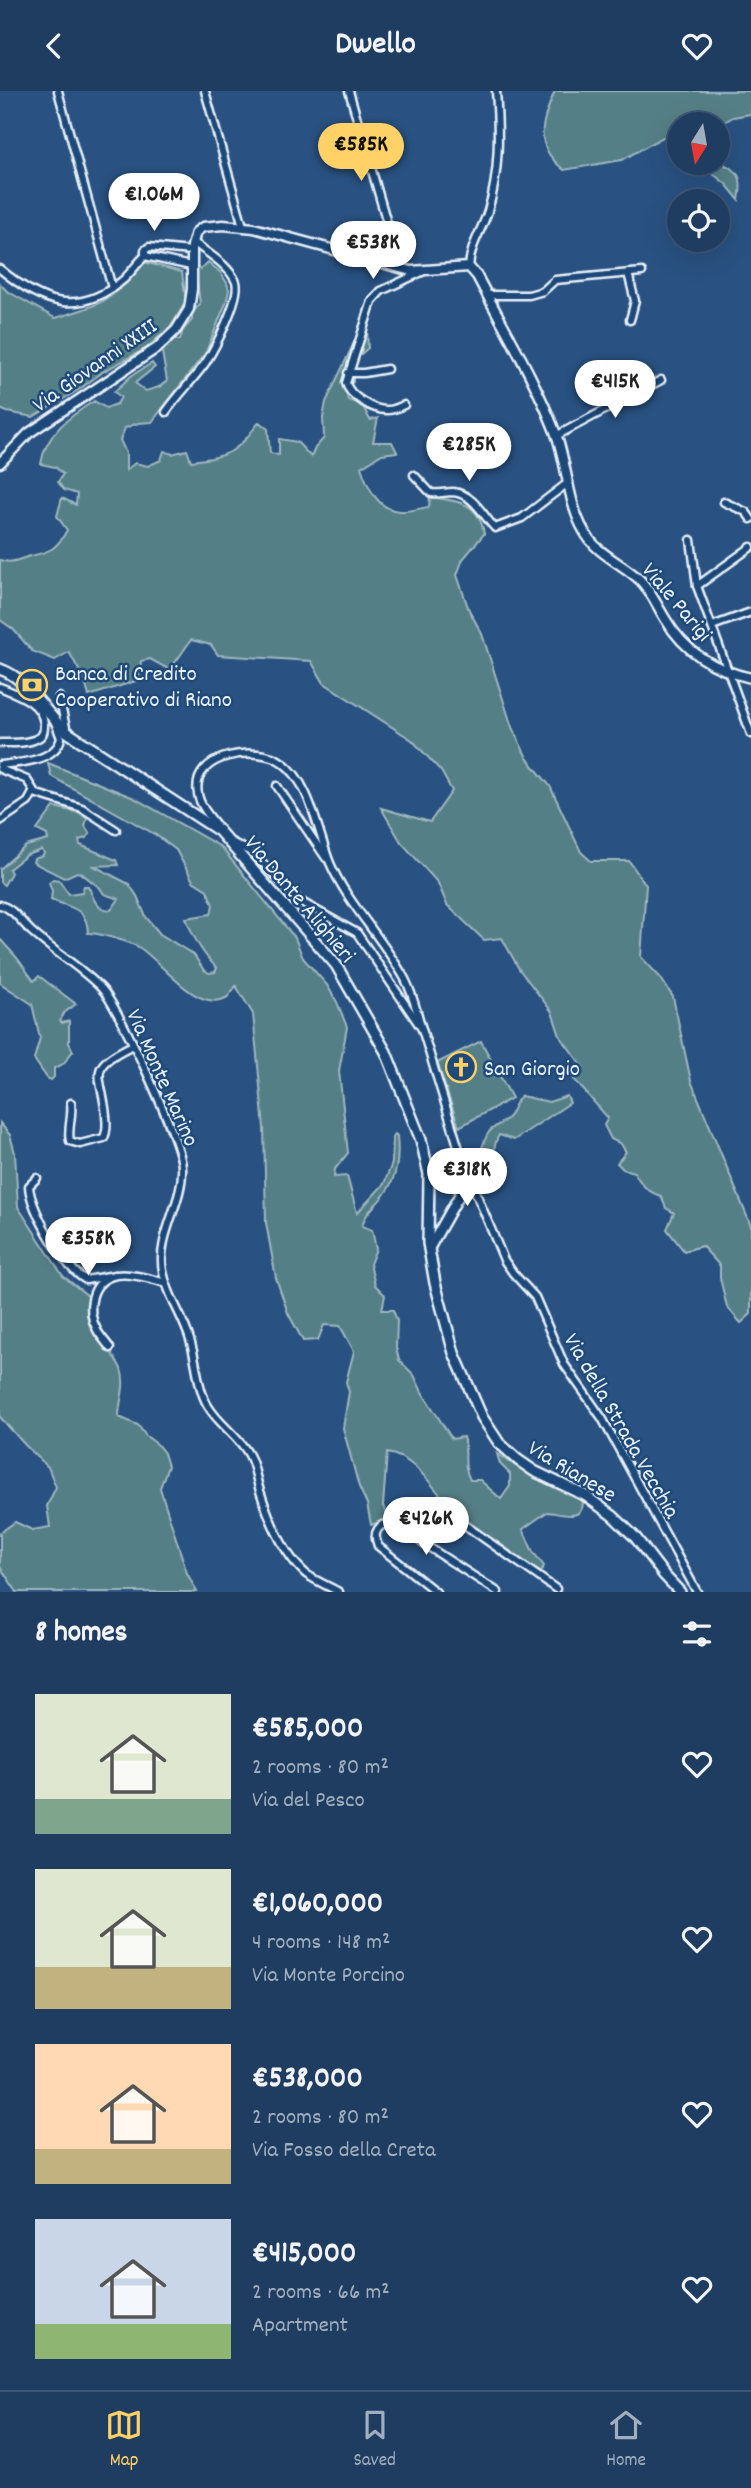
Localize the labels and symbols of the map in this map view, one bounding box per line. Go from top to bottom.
north arrow [667,112,730,175]
pin: €585K [312,123,410,183]
pin: €1.06M [97,173,211,233]
pin: €538K [324,221,422,281]
street label: Via Giovanni XXIII [27,311,165,422]
pin: €415K [566,361,664,420]
pin: €285K [420,423,518,483]
street label: Viale Parigi [632,556,719,650]
place label: Banca di Credito Cooperativo di Riano [55,659,232,718]
bank icon: Banca di Credito Cooperativo di Riano [15,668,49,702]
street label: Via Dante Alighieri [235,829,362,972]
street label: Via Monte Marino [116,1004,206,1152]
church icon: San Giorgio [444,1050,478,1084]
place label: San Giorgio [484,1054,580,1087]
pin: €318K [418,1149,516,1208]
pin: €358K [39,1217,137,1277]
street label: Via della Strada Vecchia [553,1328,687,1527]
street label: Via Rianese [521,1434,622,1512]
pin: €426K [377,1497,475,1557]

